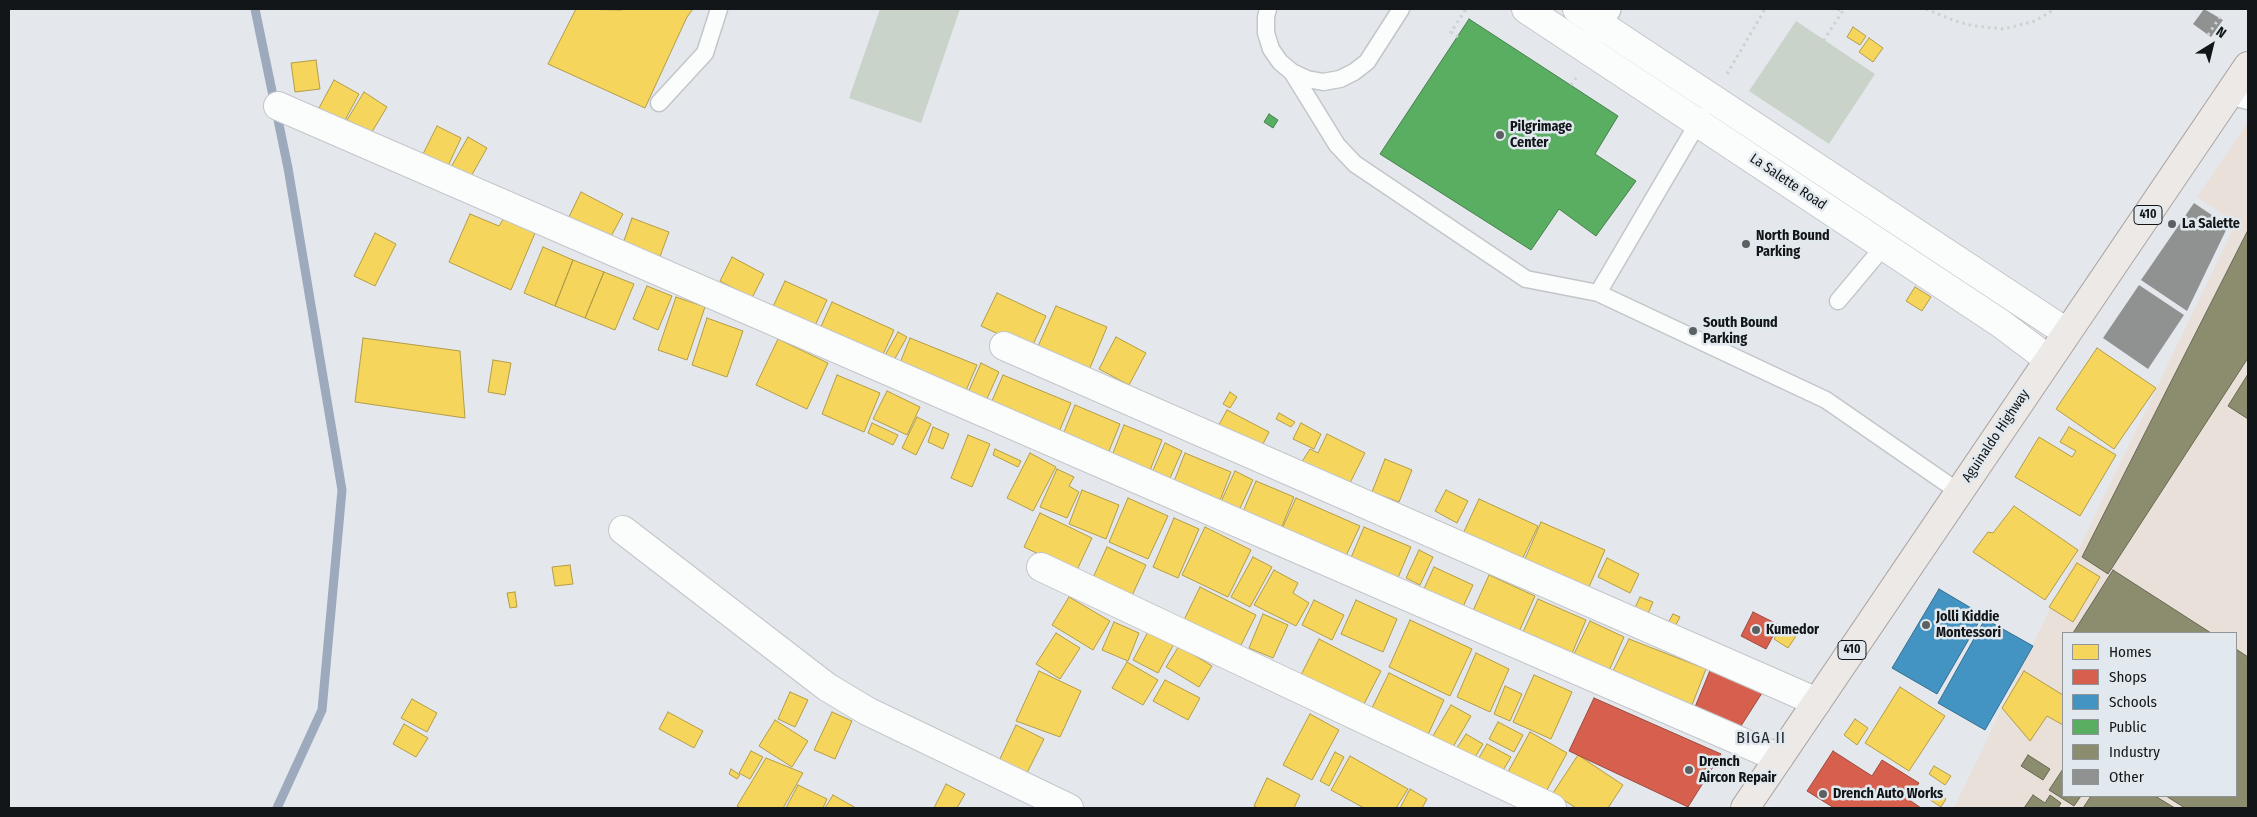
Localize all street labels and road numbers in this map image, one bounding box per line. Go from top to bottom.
street label: La Salette Road [1747,150,1829,214]
road number: 410 [2134,206,2162,224]
street label: Aguinaldo Highway [1959,386,2033,486]
road number: 410 [1838,640,1866,660]

